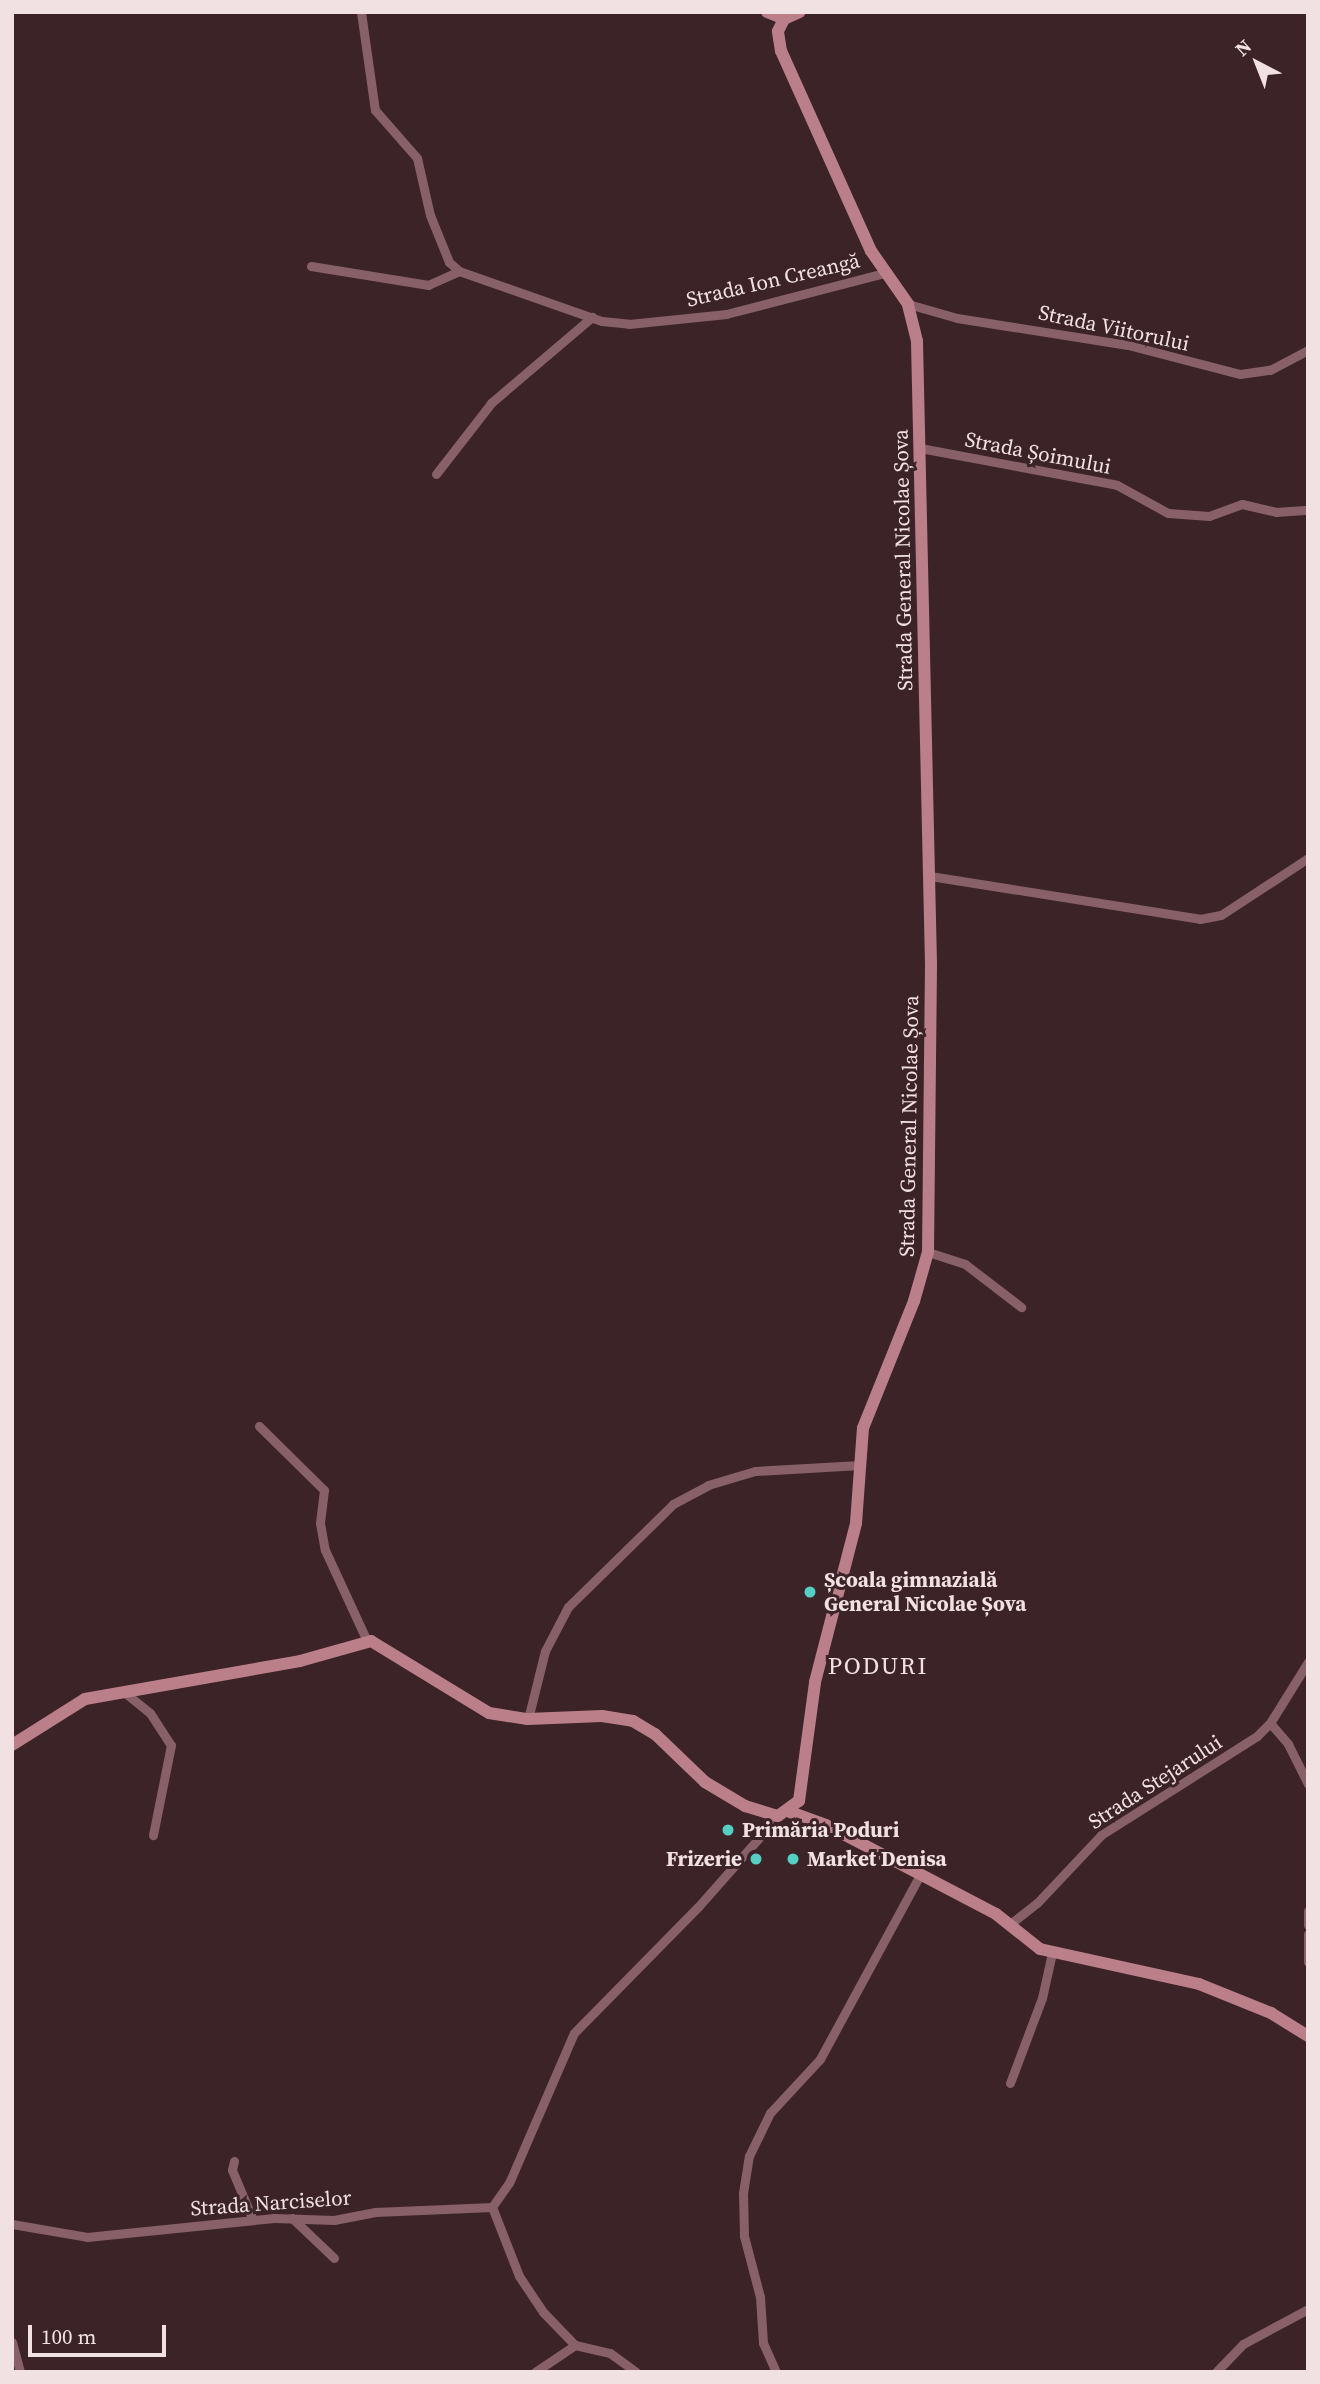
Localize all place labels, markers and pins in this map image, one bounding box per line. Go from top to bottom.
place label: Școala gimnazială General Nicolae Șova [824,1567,1026,1617]
marker: Școala gimnazială General Nicolae Șova [802,1584,818,1600]
place label: Primăria Poduri [742,1817,899,1843]
marker: Primăria Poduri [720,1822,736,1838]
place label: Frizerie [666,1846,742,1872]
place label: Market Denisa [807,1846,947,1872]
marker: Frizerie [748,1851,764,1867]
marker: Market Denisa [785,1851,801,1867]

